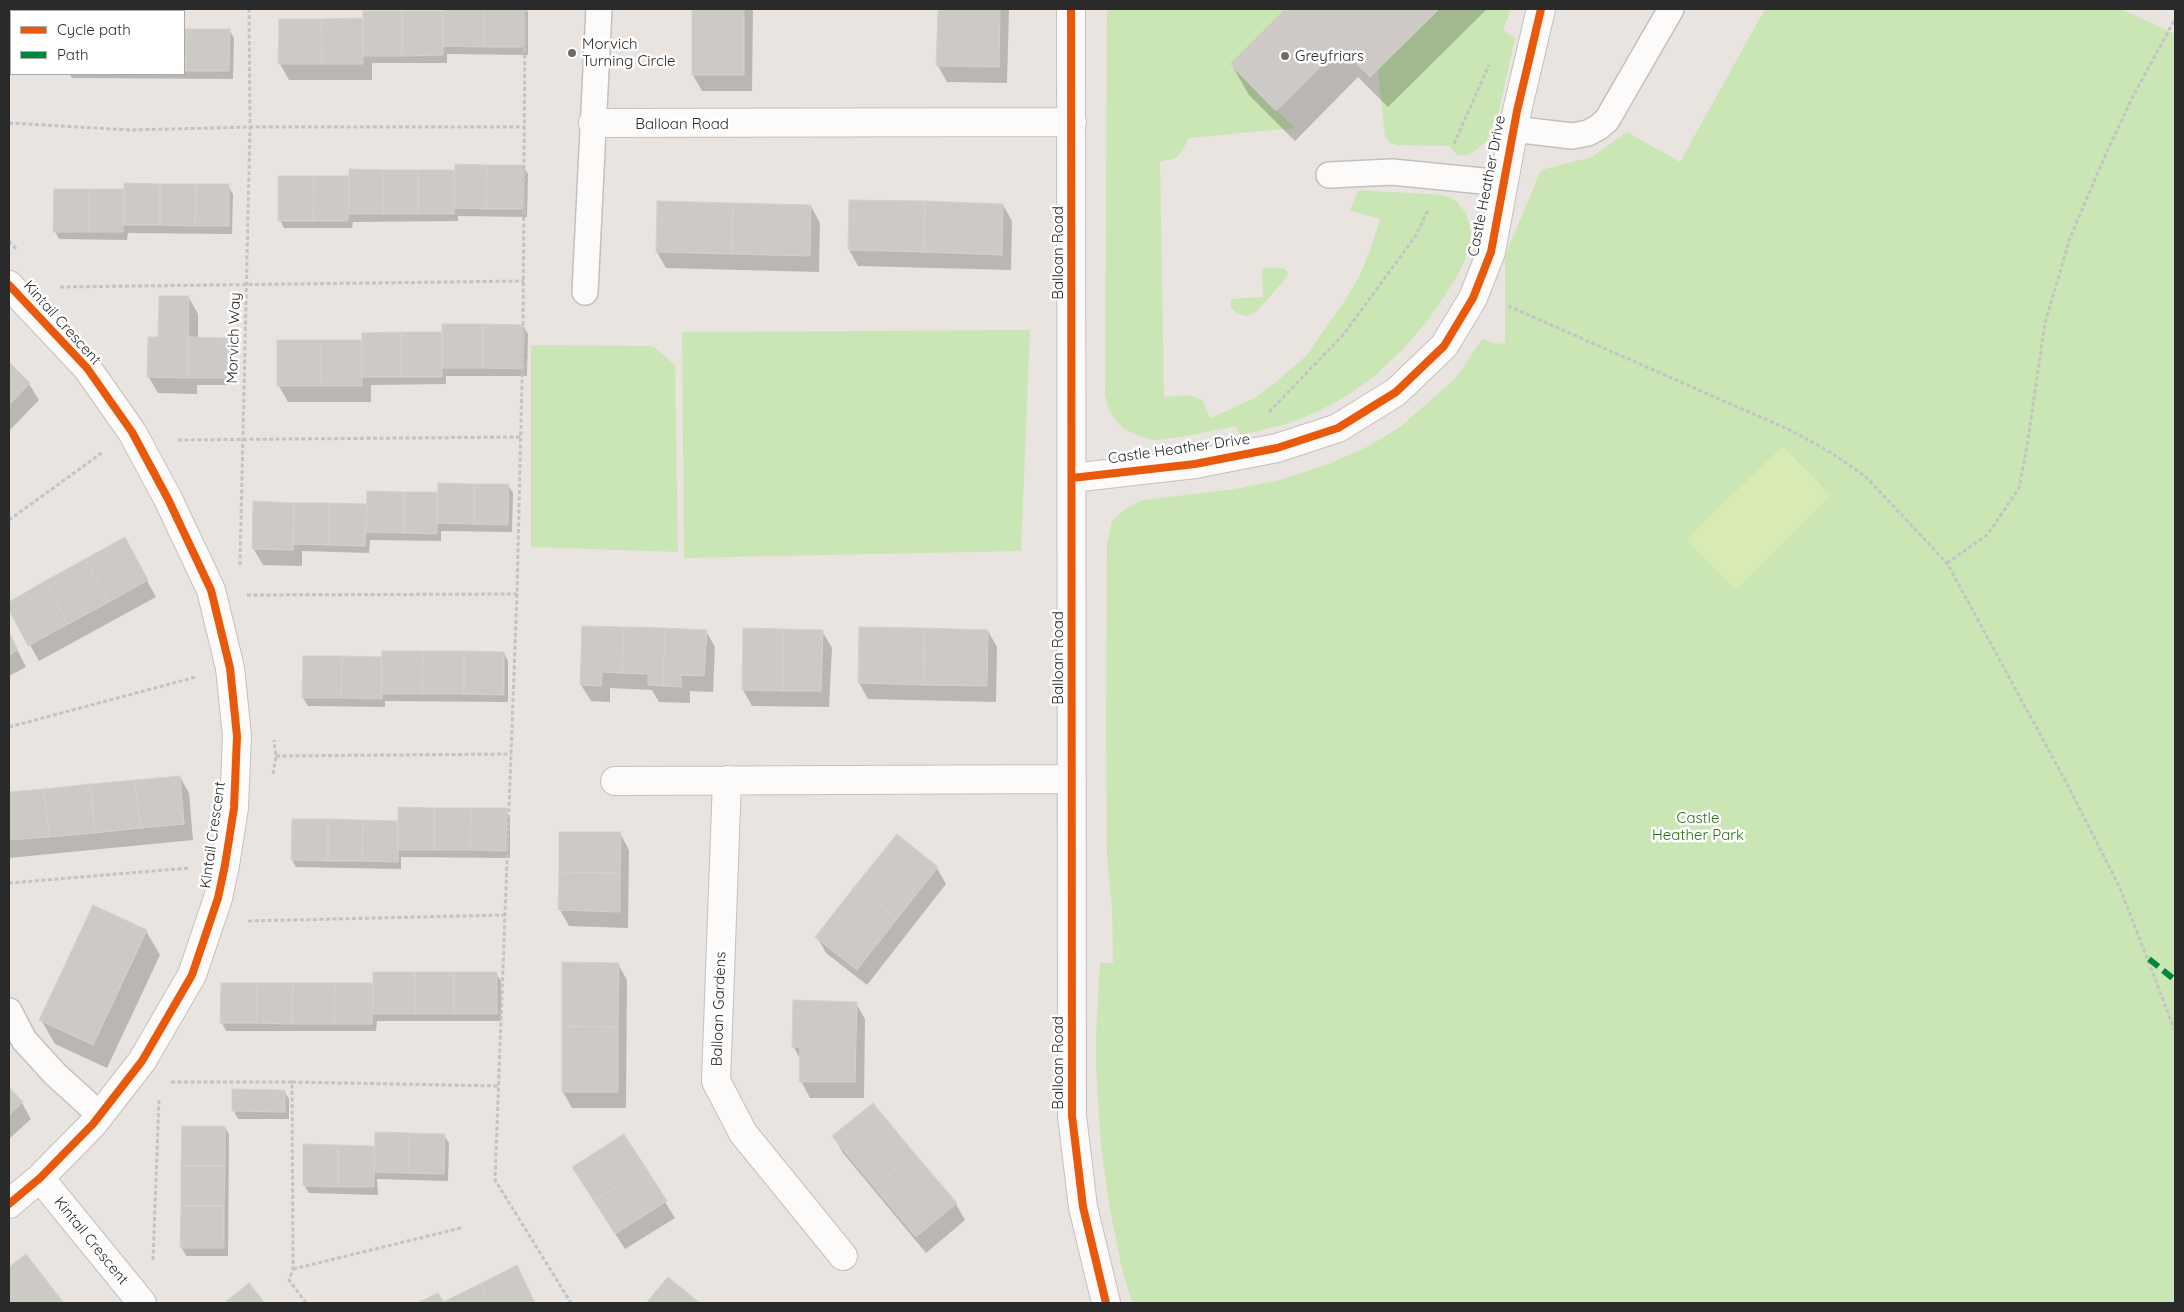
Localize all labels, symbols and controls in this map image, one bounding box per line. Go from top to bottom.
legend [10,10,185,75]
text: Cycle path [57,20,131,39]
place label: Morvich Turning Circle [582,35,676,70]
text: Path [57,45,89,64]
marker: Morvich Turning Circle [566,47,578,59]
place label: Greyfriars [1295,47,1364,65]
marker: Greyfriars [1279,50,1291,62]
street label: Castle Heather Drive [1464,114,1510,258]
street label: Balloan Road [635,115,729,133]
street label: Balloan Road [1049,206,1067,300]
street label: Kintail Crescent [19,277,105,369]
street label: Morvich Way [223,292,245,384]
street label: Castle Heather Drive [1107,430,1251,468]
street label: Balloan Road [1049,611,1067,705]
street label: Kintail Crescent [197,780,229,890]
park label: Castle Heather Park [1652,809,1744,844]
street label: Balloan Gardens [708,951,730,1067]
street label: Balloan Road [1049,1016,1067,1110]
street label: Kintail Crescent [50,1193,132,1289]

